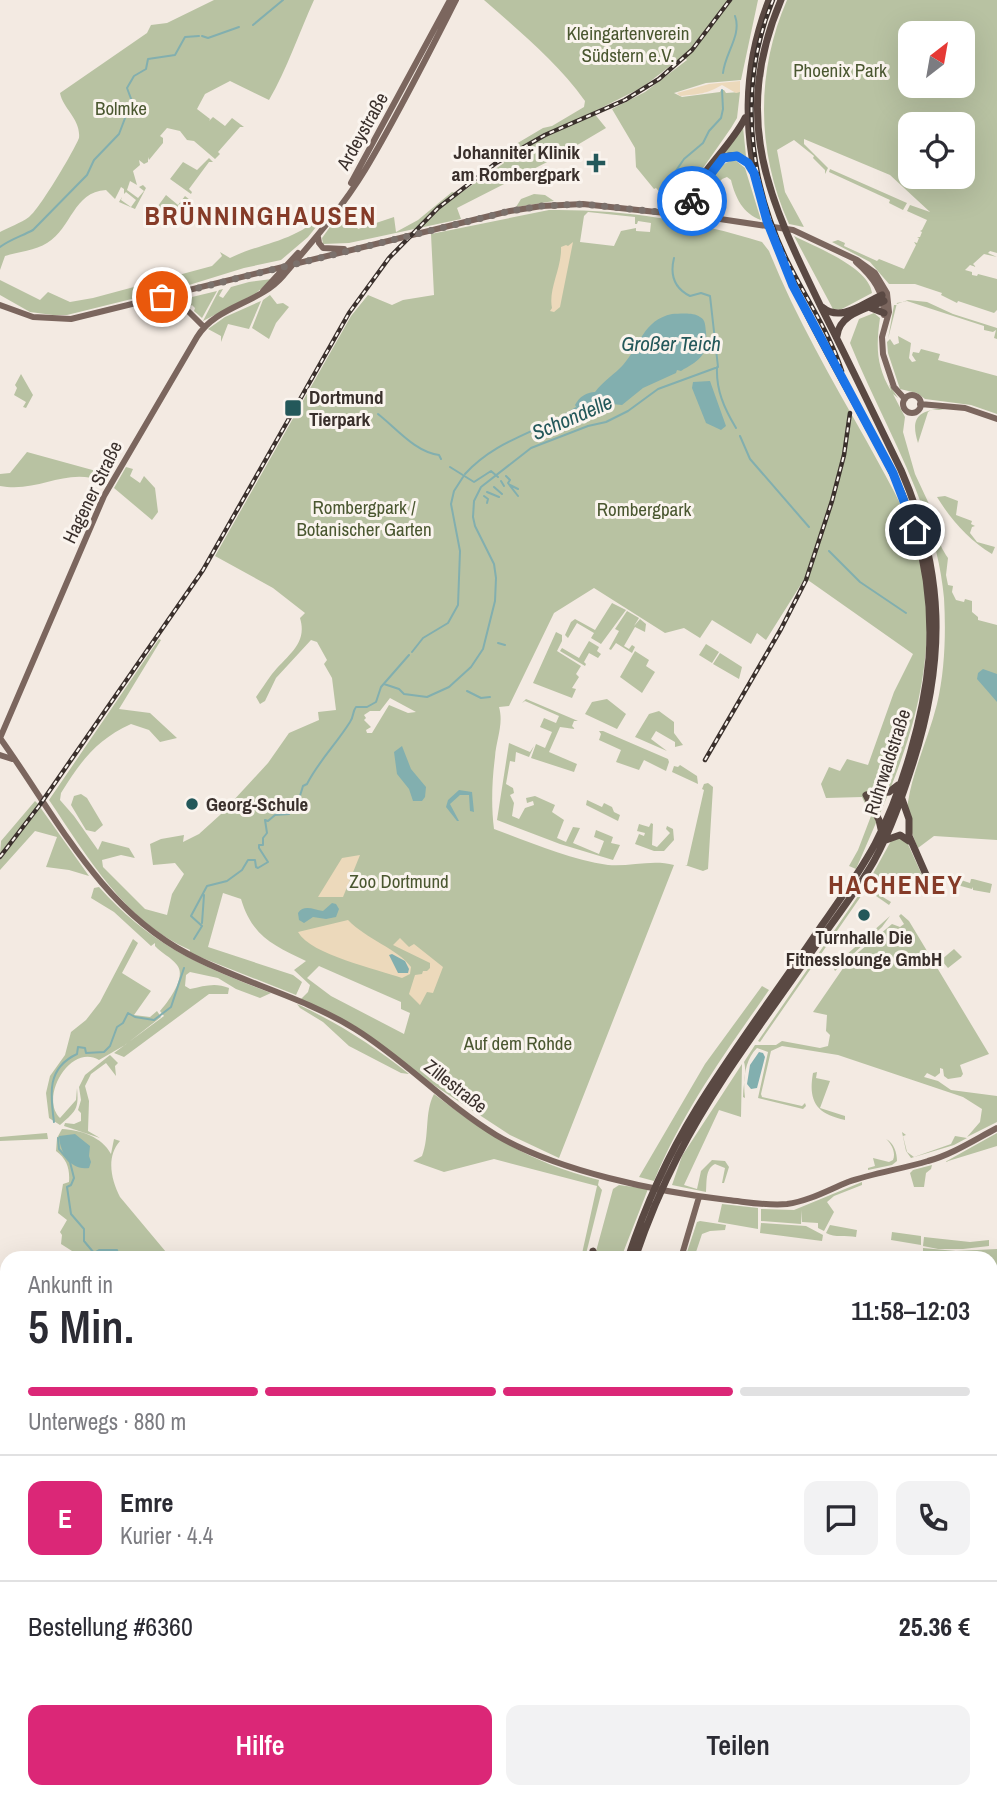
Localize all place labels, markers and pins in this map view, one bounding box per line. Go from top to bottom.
place label: Johanniter Klinik am Rombergpark [452,139,580,187]
marker: Johanniter Klinik am Rombergpark [586,153,606,173]
pin [132,267,192,327]
place label: Dortmund Tierpark [309,384,383,432]
marker: Dortmund Tierpark [283,398,303,418]
pin [885,500,945,560]
place label: Georg-Schule [206,791,308,817]
marker: Georg-Schule [184,796,200,812]
marker: Turnhalle Die Fitnesslounge GmbH [856,907,872,923]
place label: Turnhalle Die Fitnesslounge GmbH [786,924,942,972]

